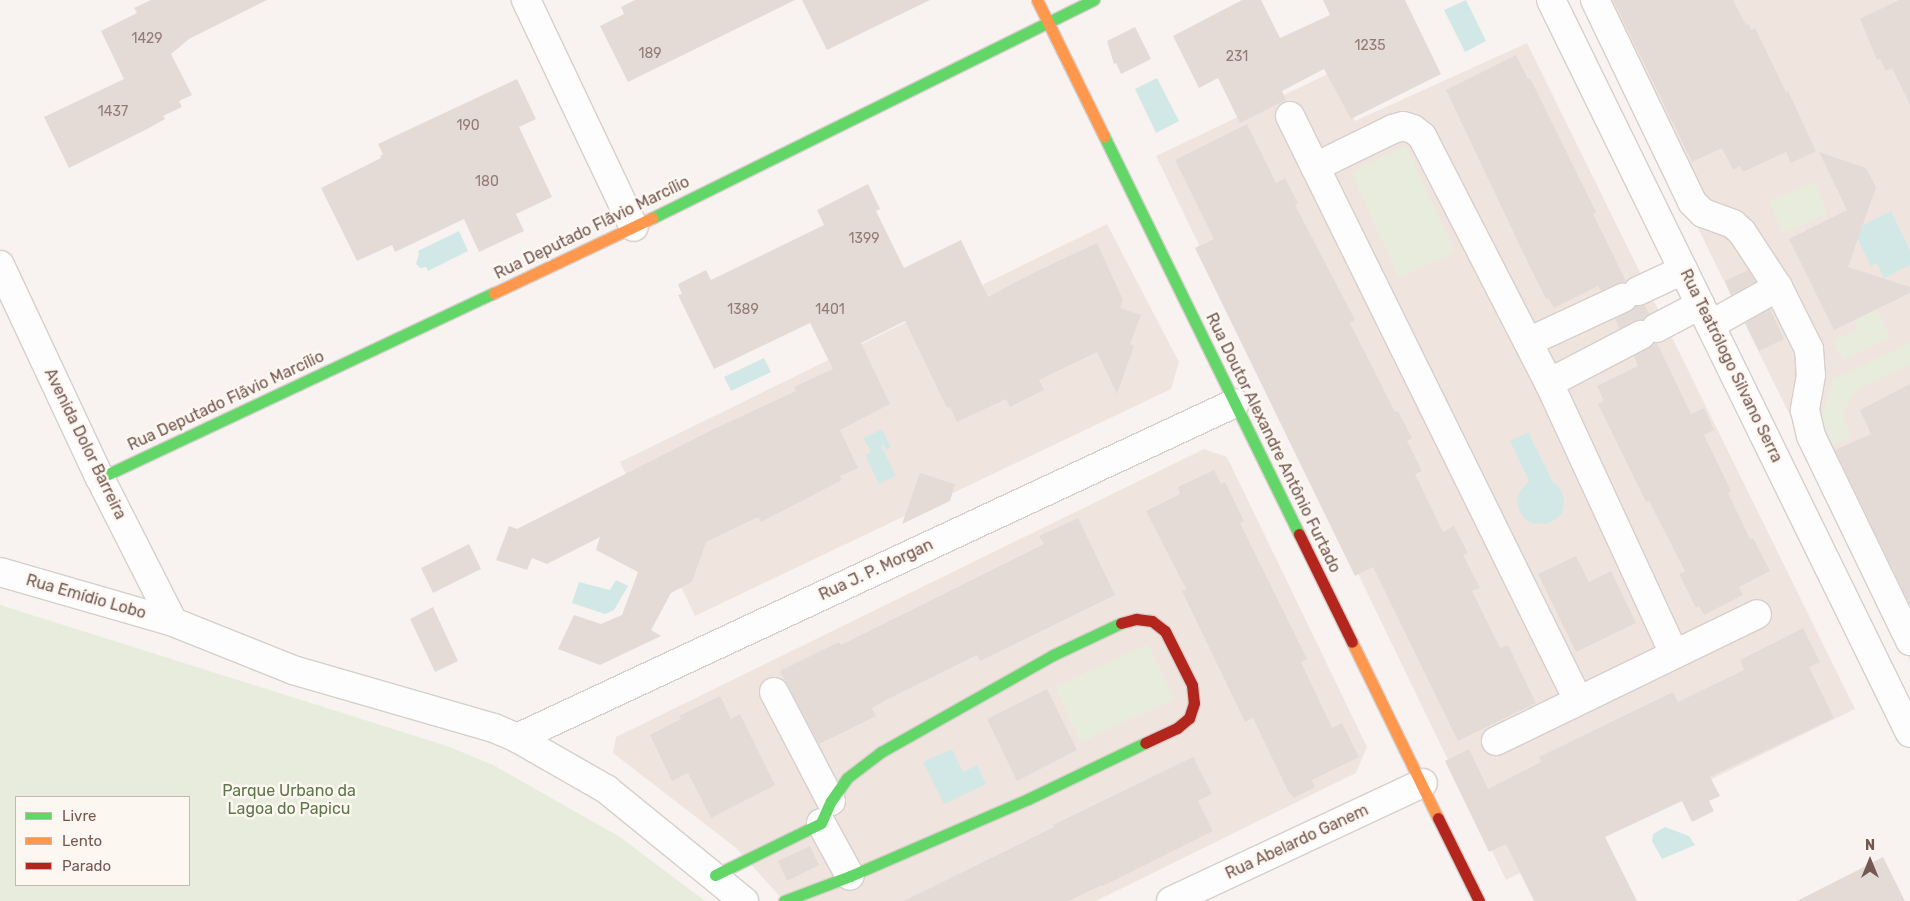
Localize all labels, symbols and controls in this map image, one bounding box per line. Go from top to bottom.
house number: 1429 [131,31,163,47]
house number: 1235 [1355,38,1385,54]
house number: 189 [638,46,662,62]
house number: 231 [1226,49,1248,65]
house number: 1437 [98,104,128,120]
house number: 190 [456,118,480,134]
street label: Rua Deputado Flãvio Marcílio [491,172,693,284]
house number: 180 [475,174,499,190]
house number: 1399 [848,231,880,247]
street label: Rua Teatrólogo Silvano Serra [1676,266,1786,466]
house number: 1389 [727,302,759,318]
house number: 1401 [815,302,845,318]
street label: Rua Doutor Alexandre Antônio Furtado [1201,309,1345,577]
street label: Rua Deputado Flãvio Marcílio [125,347,327,455]
street label: Avenida Dolor Barreira [40,365,130,523]
street label: Rua J. P. Morgan [816,535,936,605]
street label: Rua Emídio Lobo [24,571,148,623]
park label: Parque Urbano da Lagoa do Papicu [222,781,356,819]
legend [15,796,190,886]
street label: Rua Abelardo Ganem [1222,800,1372,884]
text: Livre [62,807,96,825]
text: Lento [62,832,102,850]
north arrow [1845,836,1895,886]
text: N [1865,837,1875,854]
text: Parado [62,857,111,875]

